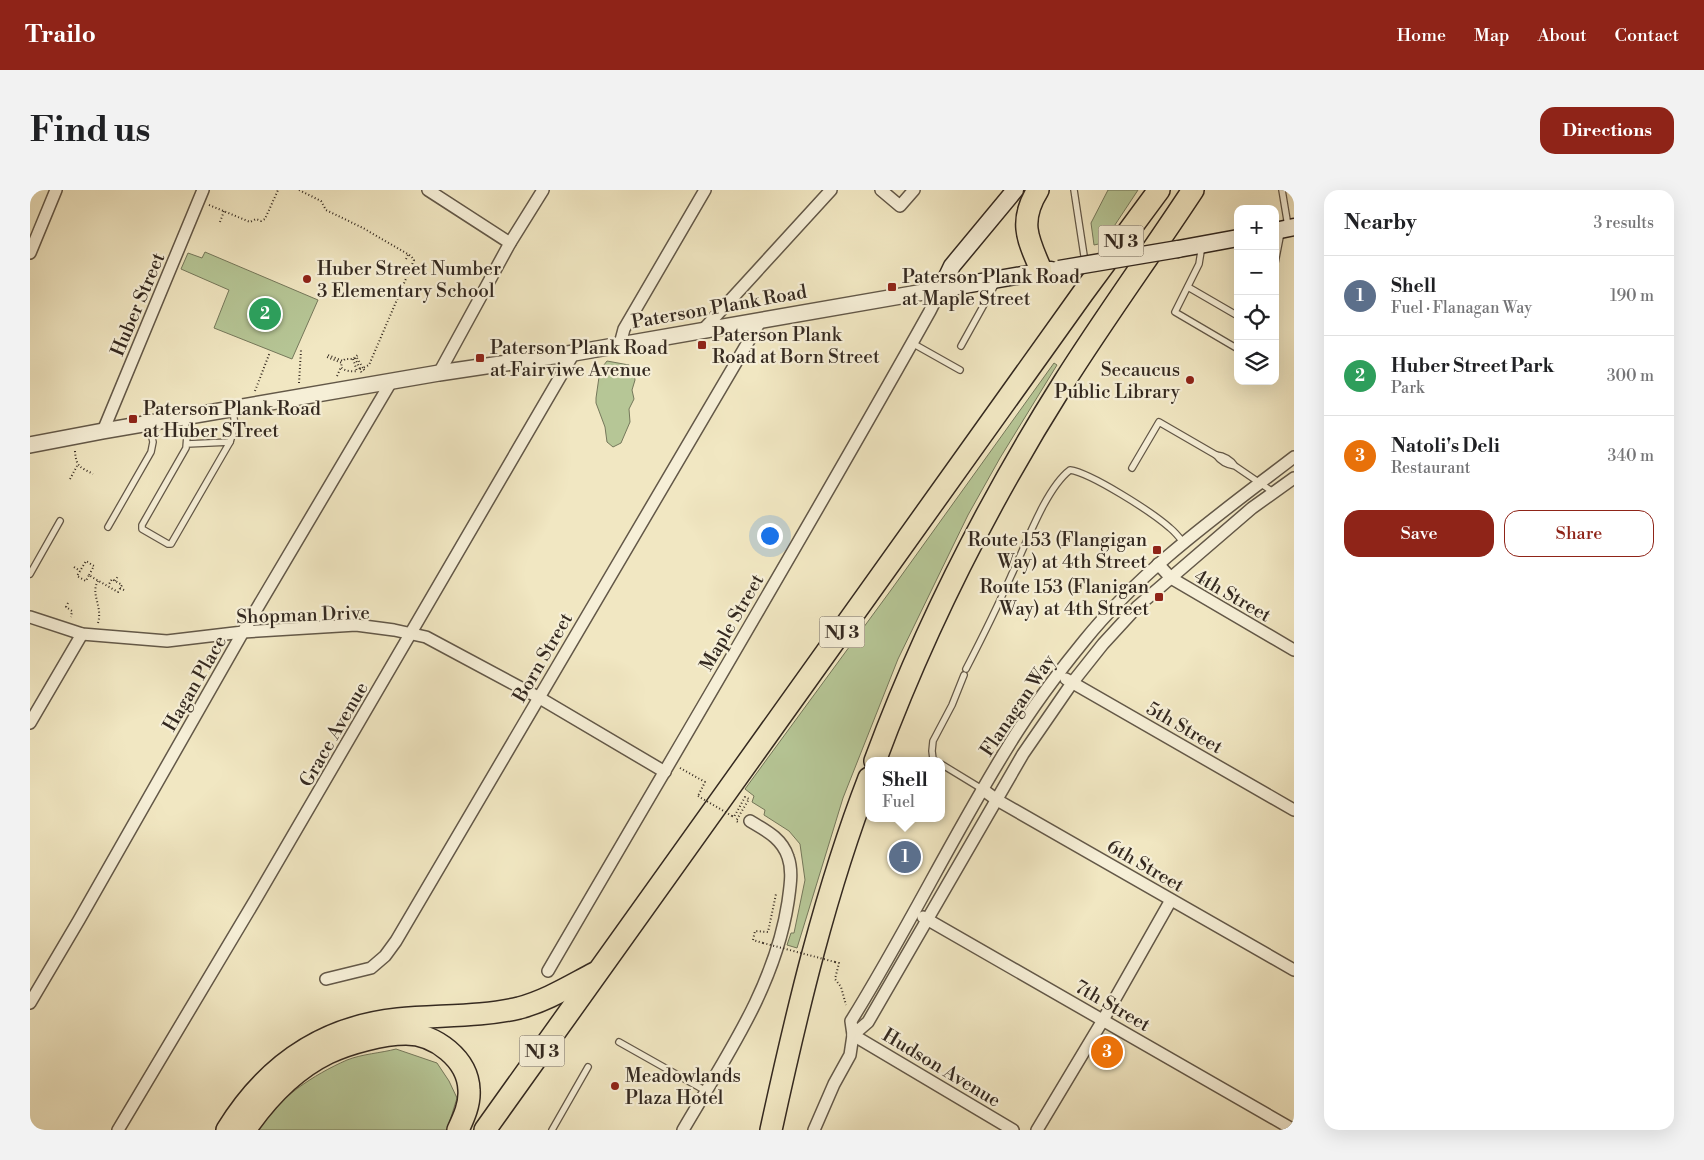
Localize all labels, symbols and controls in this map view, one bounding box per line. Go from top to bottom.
text: Trailo [25,20,96,50]
text: Home [1397,24,1446,47]
text: Map [1474,24,1510,47]
text: About [1538,24,1587,47]
text: Contact [1615,24,1679,47]
button: Directions [1540,107,1674,154]
text: Find us [30,109,150,152]
map controls [1234,205,1279,385]
button: + [1234,205,1279,250]
text: Nearby [1344,210,1417,236]
text: 3 results [1593,213,1654,233]
road number: NJ 3 [1098,226,1144,256]
street label: Huber Street [105,249,171,360]
button: − [1234,250,1279,295]
place label: Huber Street Number 3 Elementary School [317,257,501,303]
place label: Paterson Plank Road at Maple Street [902,265,1080,311]
marker: Huber Street Number 3 Elementary School [301,273,313,285]
text: Shell [1391,274,1436,298]
street label: Paterson Plank Road [630,280,809,334]
marker: Paterson Plank Road at Maple Street [886,281,898,293]
text: 1 [1356,286,1364,306]
text: 190 m [1610,286,1654,306]
pin: 2 [249,295,281,333]
button: locate [1234,295,1279,340]
text: Fuel · Flanagan Way [1391,298,1532,318]
place label: Paterson Plank Road at Born Street [712,323,880,369]
place label: Paterson Plank Road at Fairviwe Avenue [490,336,668,382]
marker: Paterson Plank Road at Born Street [696,339,708,351]
button: layers [1234,340,1279,385]
marker: Paterson Plank Road at Fairviwe Avenue [474,352,486,364]
text: Huber Street Park [1391,354,1554,378]
place label: Secaucus Public Library [1054,358,1181,404]
text: 2 [1355,366,1365,386]
text: 300 m [1607,366,1654,386]
marker: Secaucus Public Library [1184,374,1196,386]
text: Park [1391,378,1424,398]
place label: Paterson Plank Road at Huber STreet [143,397,321,443]
marker: Paterson Plank Road at Huber STreet [127,413,139,425]
text: Natoli's Deli [1391,434,1500,458]
text: 3 [1355,446,1365,466]
text: 340 m [1607,446,1654,466]
text: Restaurant [1391,458,1470,478]
button: Save [1344,510,1494,557]
button: Share [1504,510,1654,557]
your location [757,523,783,549]
place label: Route 153 (Flangigan Way) at 4th Street [968,528,1147,574]
marker: Route 153 (Flangigan Way) at 4th Street [1151,544,1163,556]
street label: 4th Street [1190,564,1276,628]
street label: Maple Street [694,569,769,675]
place label: Route 153 (Flanigan Way) at 4th Street [979,575,1149,621]
marker: Route 153 (Flanigan Way) at 4th Street [1153,591,1165,603]
street label: Shopman Drive [236,601,370,629]
street label: Born Street [507,608,578,707]
road number: NJ 3 [820,617,864,648]
street label: Hagan Place [158,631,232,736]
street label: Flanagan Way [975,649,1061,761]
street label: Grace Avenue [294,678,374,791]
street label: 5th Street [1142,696,1227,759]
popup [865,757,945,822]
text: Shell [882,768,928,792]
text: Fuel [882,792,915,812]
street label: 6th Street [1103,834,1189,898]
pin: 1 [889,838,921,876]
street label: 7th Street [1070,975,1155,1037]
street label: Hudson Avenue [878,1023,1005,1113]
pin: 3 [1091,1033,1123,1071]
road number: NJ 3 [520,1036,564,1066]
place label: Meadowlands Plaza Hotel [625,1064,741,1110]
marker: Meadowlands Plaza Hotel [609,1080,621,1092]

